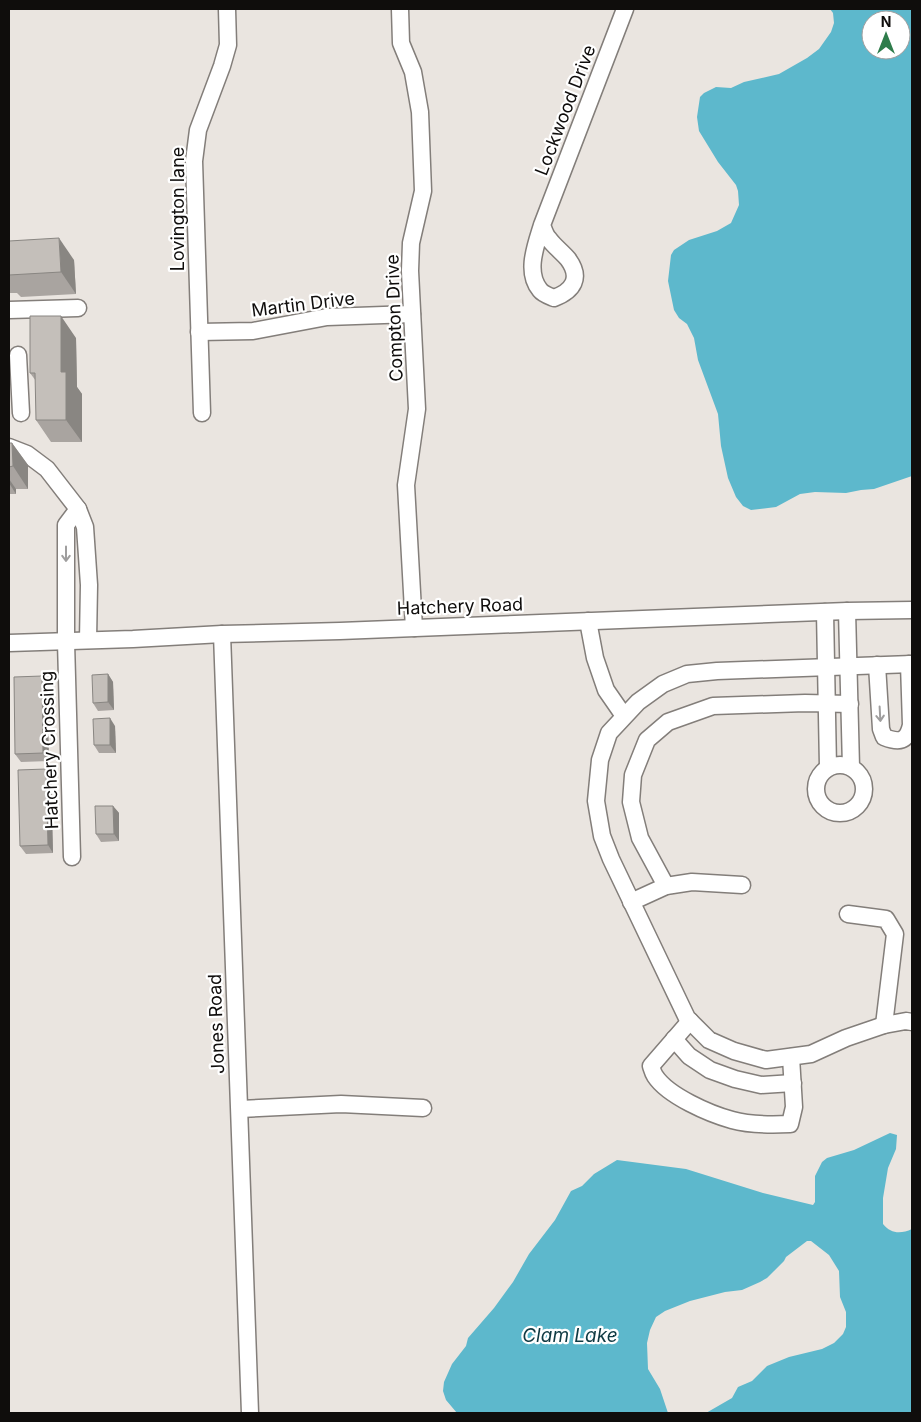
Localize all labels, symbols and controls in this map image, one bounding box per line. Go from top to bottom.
north arrow [861,10,911,60]
text: N [881,13,891,30]
street label: Lockwood Drive [530,42,600,178]
street label: Lovington lane [167,147,188,271]
street label: Compton Drive [381,254,407,382]
street label: Martin Drive [250,287,356,321]
one-way arrow [61,546,71,562]
street label: Hatchery Road [397,593,523,619]
street label: Hatchery Crossing [36,671,62,829]
one-way arrow [875,705,884,721]
street label: Jones Road [204,974,228,1074]
water label: Clam Lake [522,1324,618,1347]

